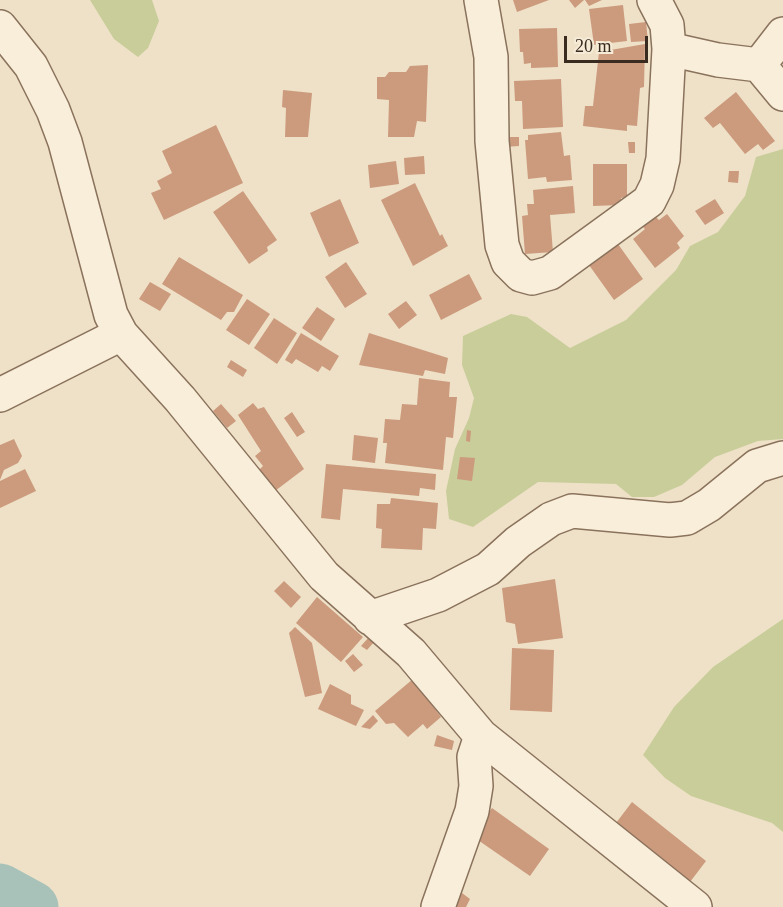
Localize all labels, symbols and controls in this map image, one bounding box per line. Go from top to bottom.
scale bar [567,24,651,62]
text: 20 m [575,36,612,56]

